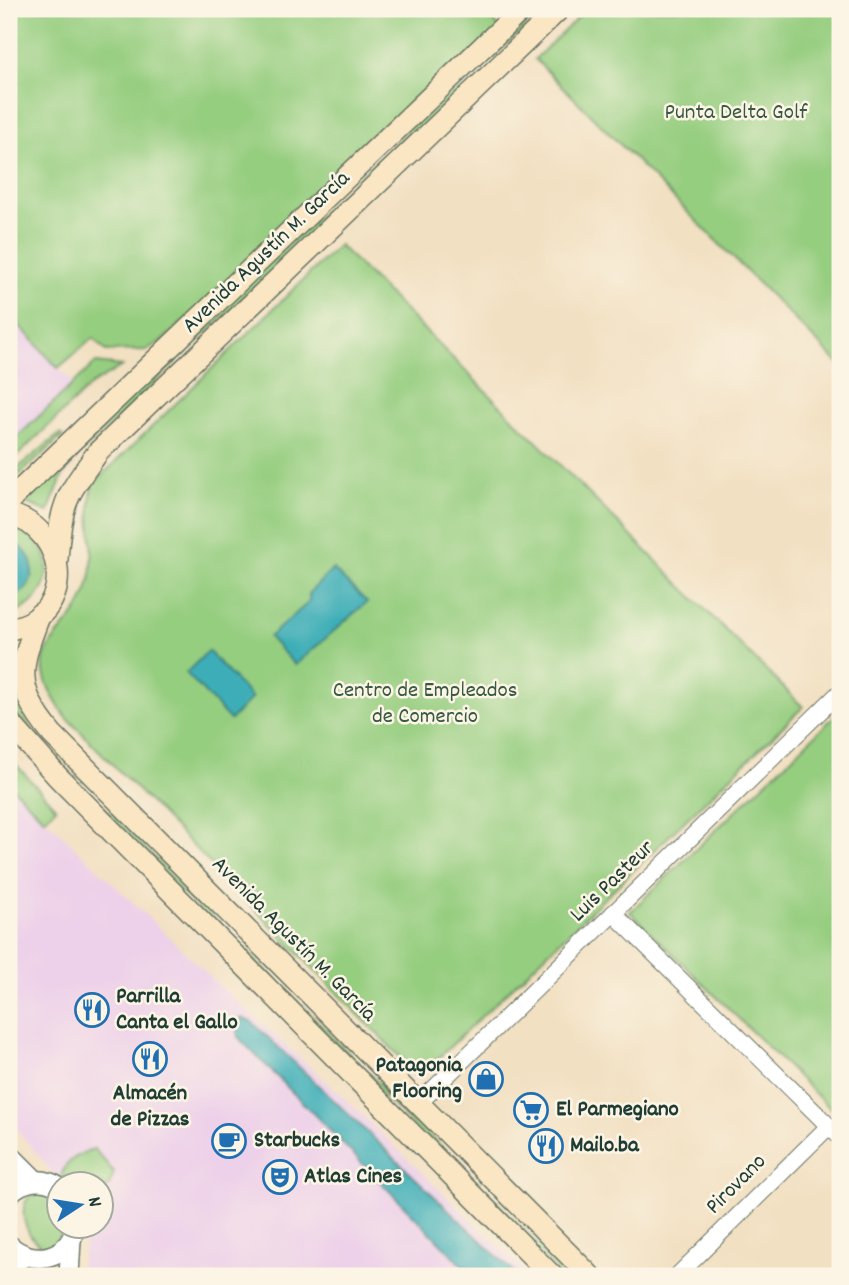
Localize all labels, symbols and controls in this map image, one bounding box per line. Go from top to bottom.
park label: Punta Delta Golf [665,97,808,130]
street label: Avenida Agustín M. García [175,163,359,342]
park label: Centro de Empleados de Comercio [333,675,517,734]
street label: Luis Pasteur [563,833,663,931]
street label: Avenida Agustín M. García [203,850,384,1031]
place label: Parrilla Canta el Gallo [116,981,238,1040]
restaurant icon: Parrilla Canta el Gallo [73,991,111,1029]
restaurant icon: Almacén de Pizzas [131,1040,169,1078]
place label: Patagonia Flooring [376,1050,463,1109]
shop icon: Patagonia Flooring [467,1060,505,1098]
place label: Almacén de Pizzas [111,1078,190,1137]
supermarket icon: El Parmegiano [512,1091,550,1129]
place label: El Parmegiano [556,1094,679,1127]
cafe icon: Starbucks [210,1122,248,1160]
place label: Starbucks [254,1125,340,1158]
restaurant icon: Mailo.ba [527,1127,565,1165]
place label: Mailo.ba [570,1130,640,1163]
street label: Pirovano [699,1147,775,1223]
theatre icon: Atlas Cines [261,1158,299,1196]
place label: Atlas Cines [304,1161,403,1194]
north arrow [46,1170,116,1240]
text: N [79,1195,107,1210]

